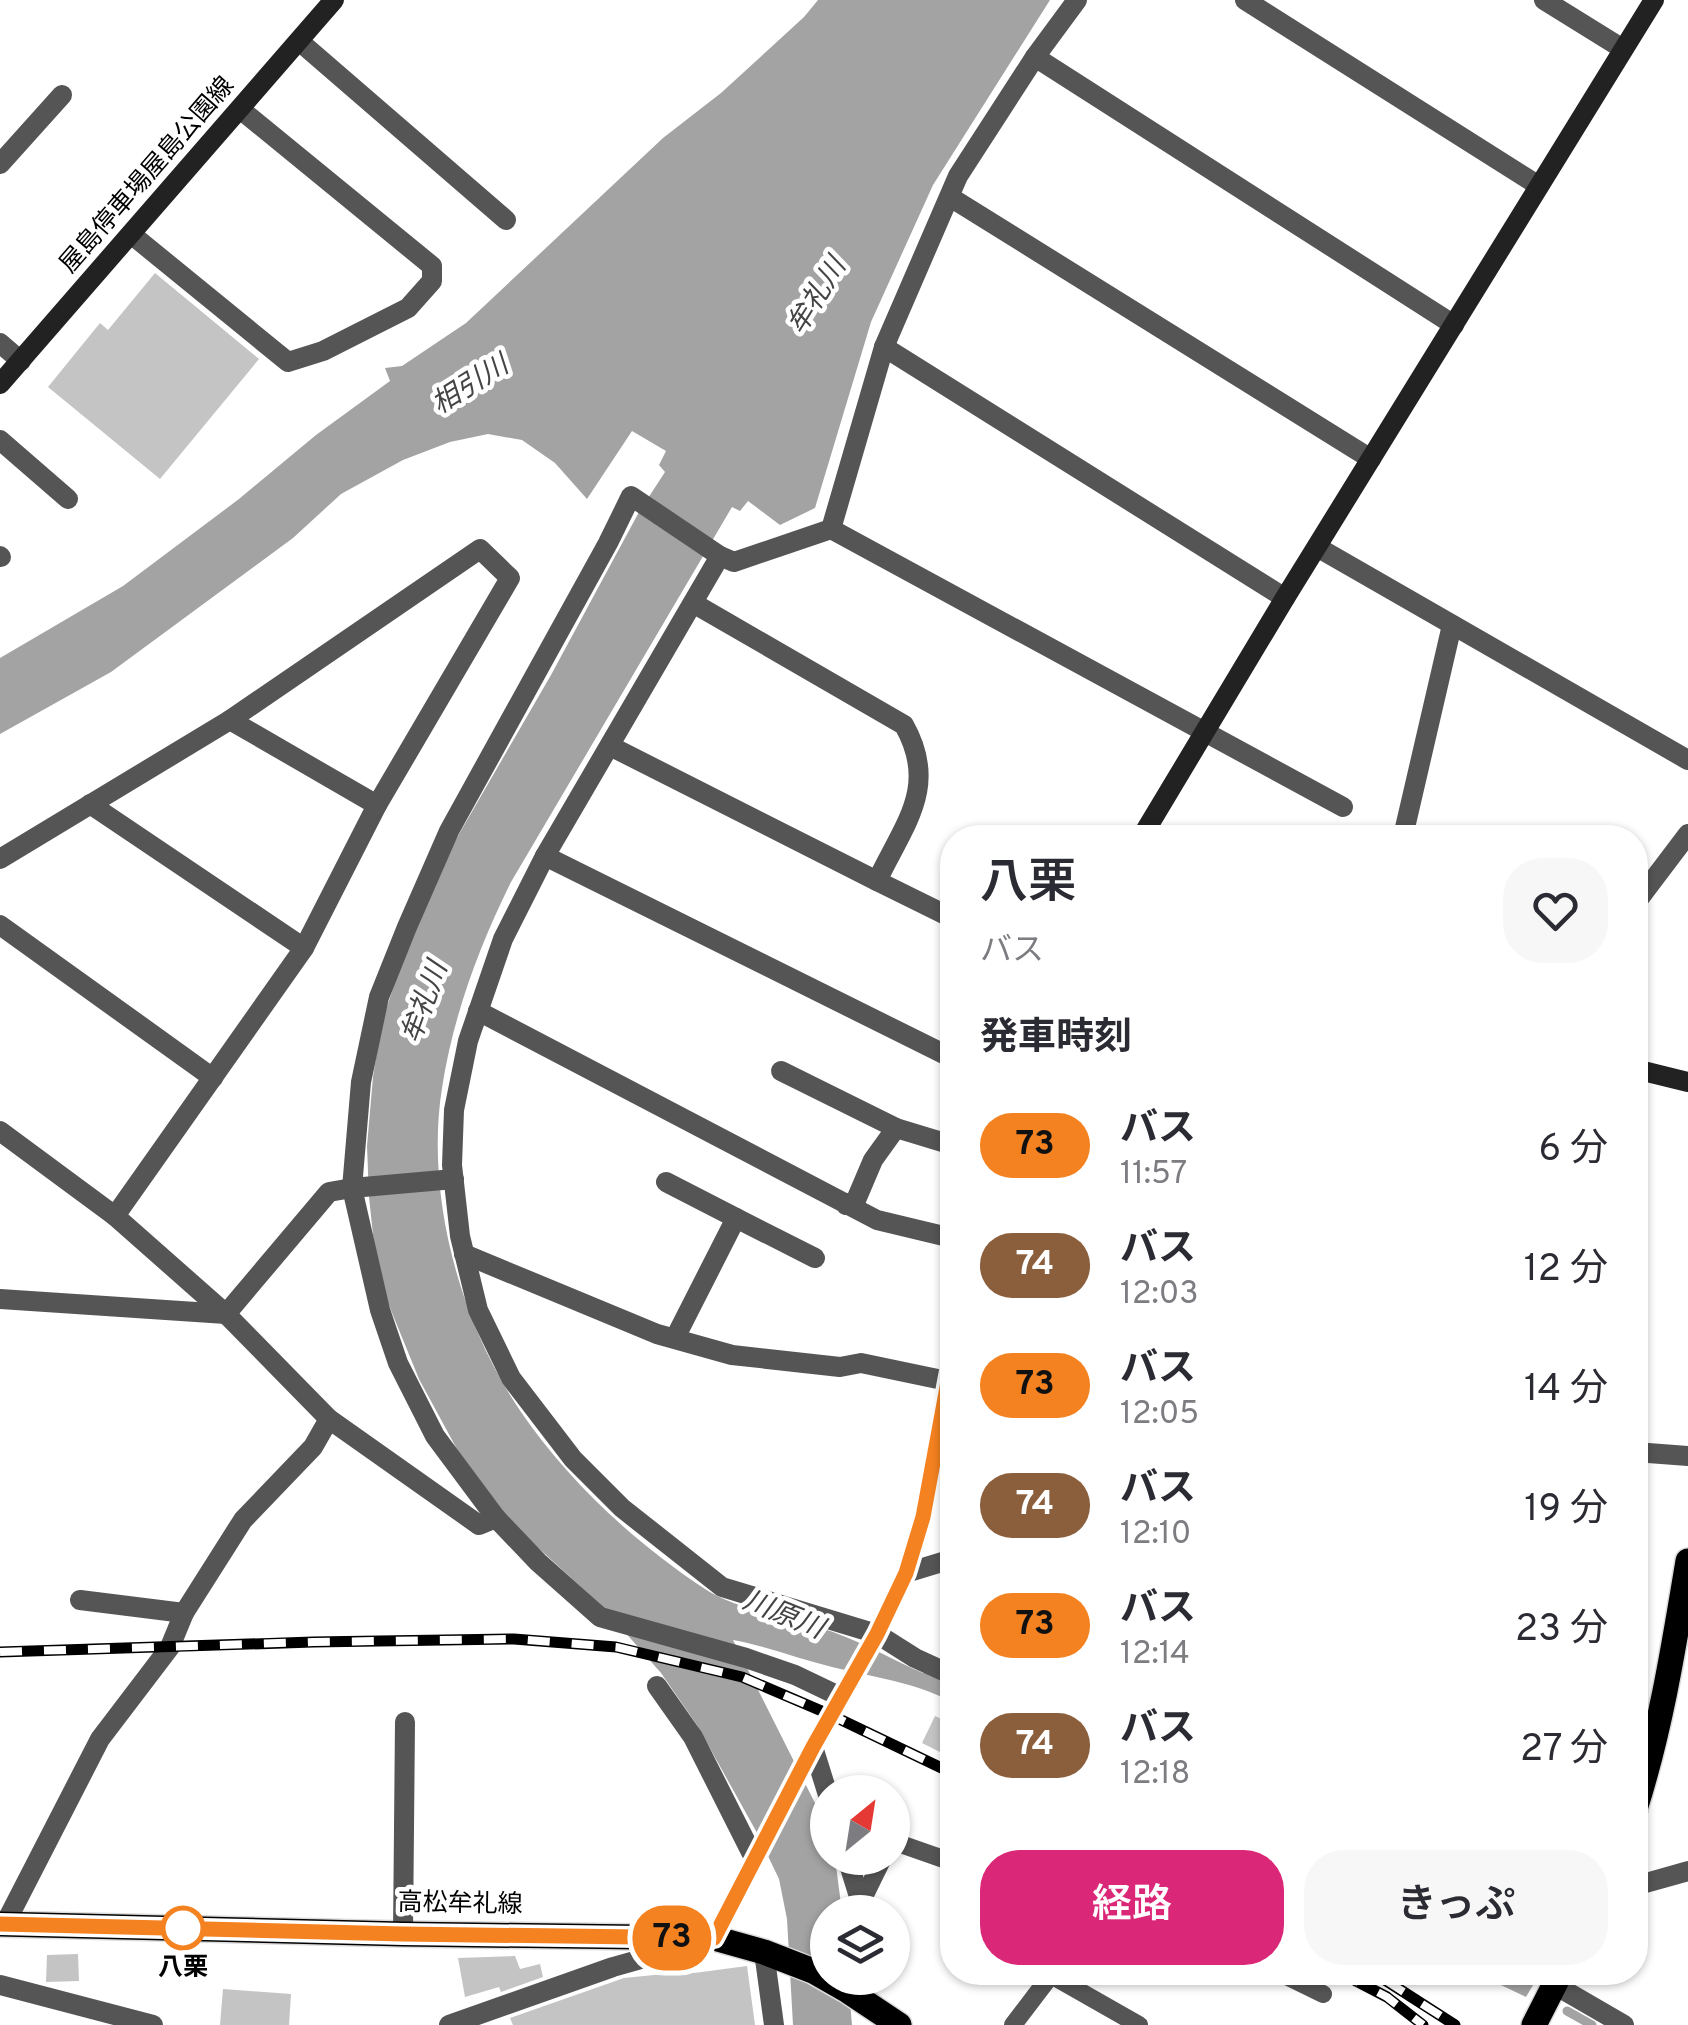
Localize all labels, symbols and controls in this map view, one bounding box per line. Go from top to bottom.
street label: 屋島停車場屋島公園線 [54,71,242,281]
water label: 牟礼川 [780,249,857,342]
water label: 相引川 [426,347,519,424]
text: 八栗 [980,855,1076,915]
button: heart [1503,858,1608,963]
text: バス [980,932,1044,972]
water label: 牟礼川 [395,955,458,1049]
text: 発車時刻 [980,1015,1132,1064]
text: バス [1120,1106,1196,1155]
text: 73 [1015,1123,1055,1167]
text: 6 分 [1538,1126,1608,1175]
text: 11:57 [1120,1155,1187,1195]
text: バス [1120,1226,1196,1275]
text: 74 [1016,1243,1054,1287]
text: 12 分 [1524,1246,1608,1295]
text: 12:03 [1120,1275,1199,1315]
text: バス [1120,1346,1196,1395]
text: 73 [1015,1363,1055,1407]
text: 14 分 [1524,1366,1608,1415]
text: 12:05 [1120,1395,1199,1435]
text: バス [1120,1466,1196,1515]
text: 74 [1016,1483,1054,1527]
text: 19 分 [1524,1486,1608,1535]
text: 12:10 [1120,1515,1191,1555]
water label: 川原川 [737,1584,831,1650]
text: バス [1120,1586,1196,1635]
text: 73 [1015,1603,1055,1647]
text: 23 分 [1515,1606,1608,1655]
text: 12:14 [1120,1635,1190,1675]
text: バス [1120,1706,1196,1755]
text: 74 [1016,1723,1054,1767]
text: 27 分 [1520,1726,1608,1775]
text: 12:18 [1120,1755,1190,1795]
north arrow [810,1775,910,1875]
map controls [810,1775,910,1995]
button: 経路 [980,1850,1284,1965]
button: きっぷ [1304,1850,1608,1965]
street label: 高松牟礼線 [397,1888,523,1922]
button: layers [810,1895,910,1995]
line badge: 73 [627,1906,717,1970]
marker: 八栗 [162,1907,204,1949]
text: 73 [652,1916,692,1960]
place label: 八栗 [158,1953,208,1985]

